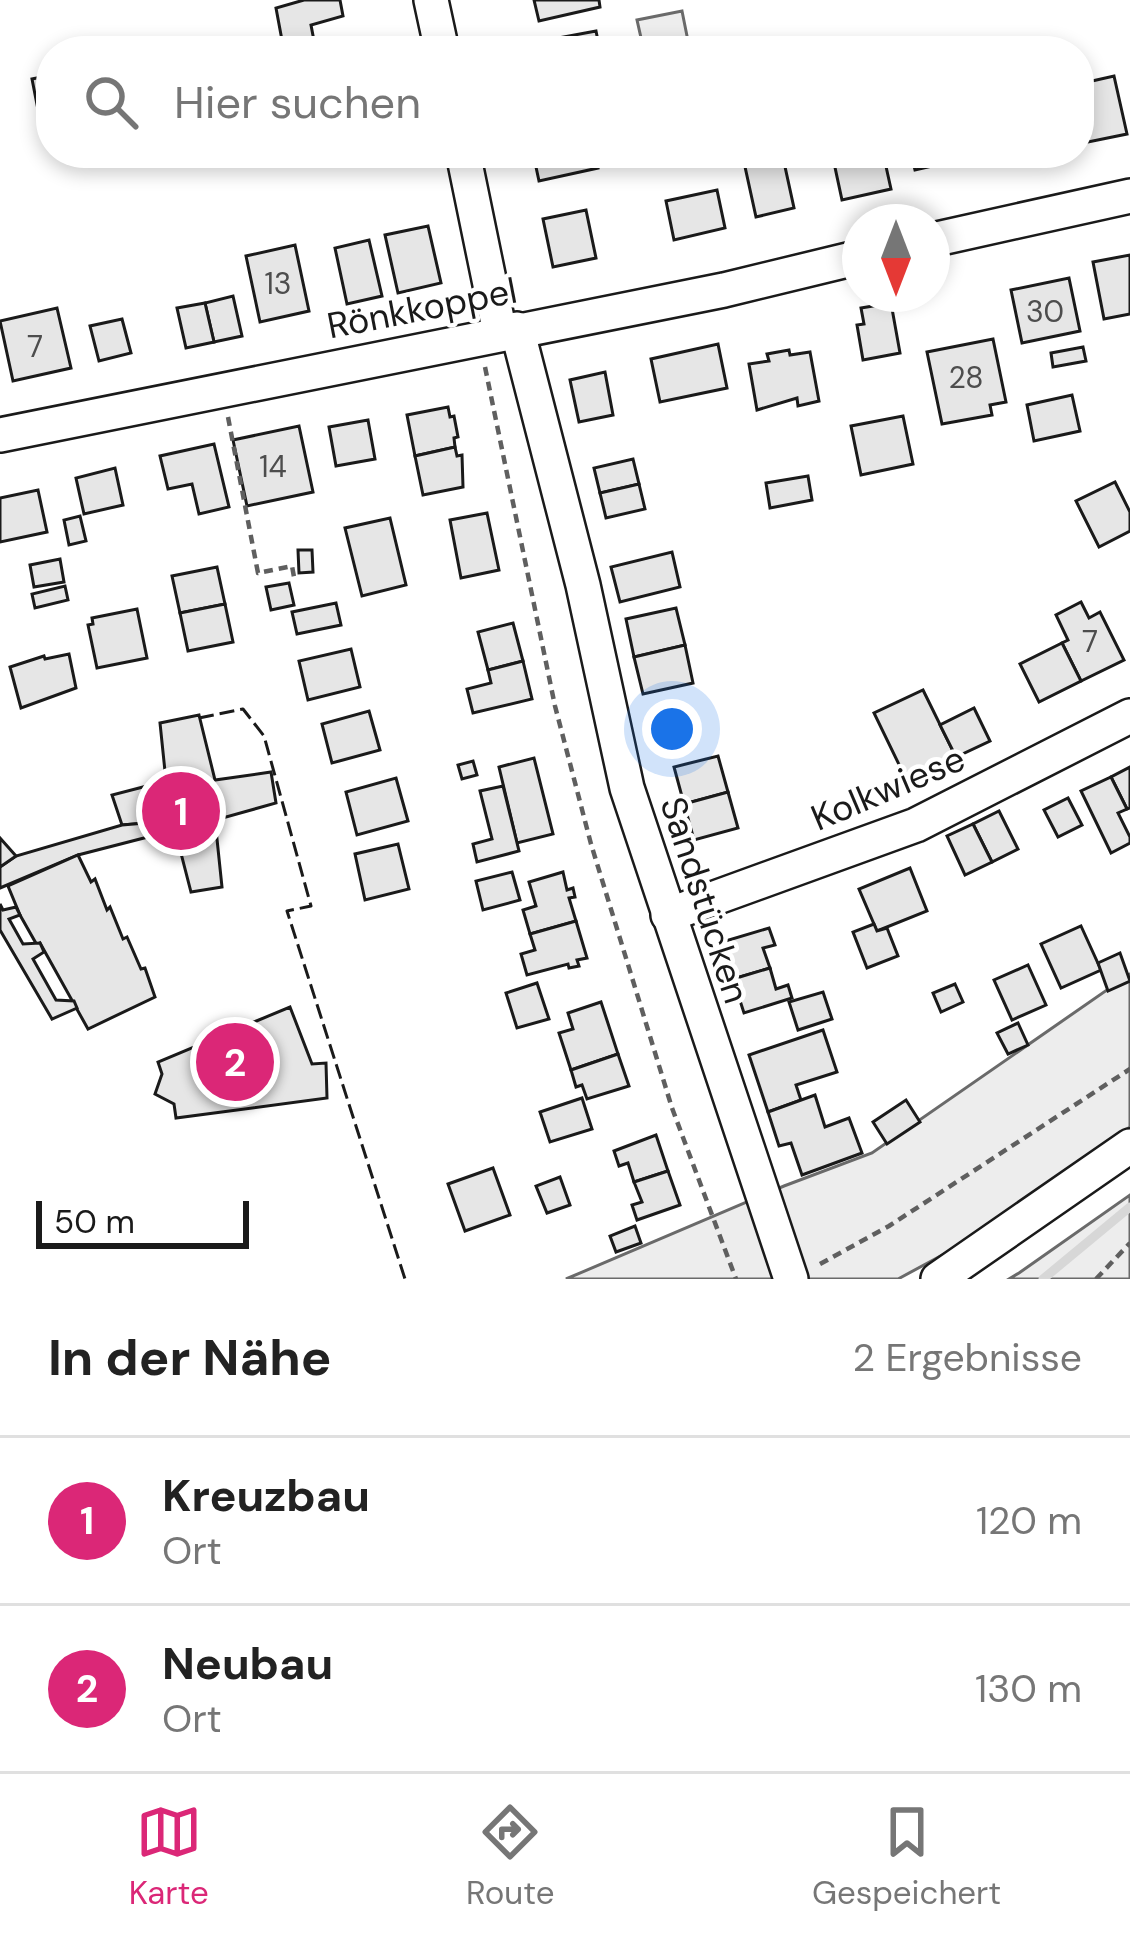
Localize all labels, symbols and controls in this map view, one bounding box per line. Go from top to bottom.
search box [36,36,1094,168]
icon: search [78,69,144,135]
text: Hier suchen [174,73,421,132]
north arrow [842,204,950,312]
house number: 13 [264,264,292,303]
street label: Rönkkoppel [323,267,521,349]
house number: 30 [1026,292,1064,331]
house number: 7 [27,327,43,366]
house number: 28 [948,358,984,397]
house number: 14 [259,447,287,486]
house number: 7 [1082,622,1098,661]
your location [642,699,702,759]
street label: Kolkwiese [804,735,972,841]
pin: 1 [142,766,220,856]
street label: Sandstücken [650,791,760,1009]
pin: 2 [196,1017,274,1107]
scale bar [36,1195,249,1248]
text: 50 m [54,1200,135,1243]
text: In der Nähe [48,1324,332,1391]
text: 2 Ergebnisse [853,1332,1082,1383]
text: Kreuzbau [162,1466,370,1525]
text: 1 [80,1495,94,1546]
text: 120 m [976,1495,1082,1546]
text: Ort [162,1525,222,1576]
text: Neubau [162,1634,333,1693]
text: 2 [76,1663,98,1714]
text: 130 m [975,1663,1082,1714]
text: Ort [162,1693,222,1744]
tab: Karte [129,1799,209,1914]
tab: Route [466,1799,554,1914]
tab: Gespeichert [812,1799,1001,1914]

